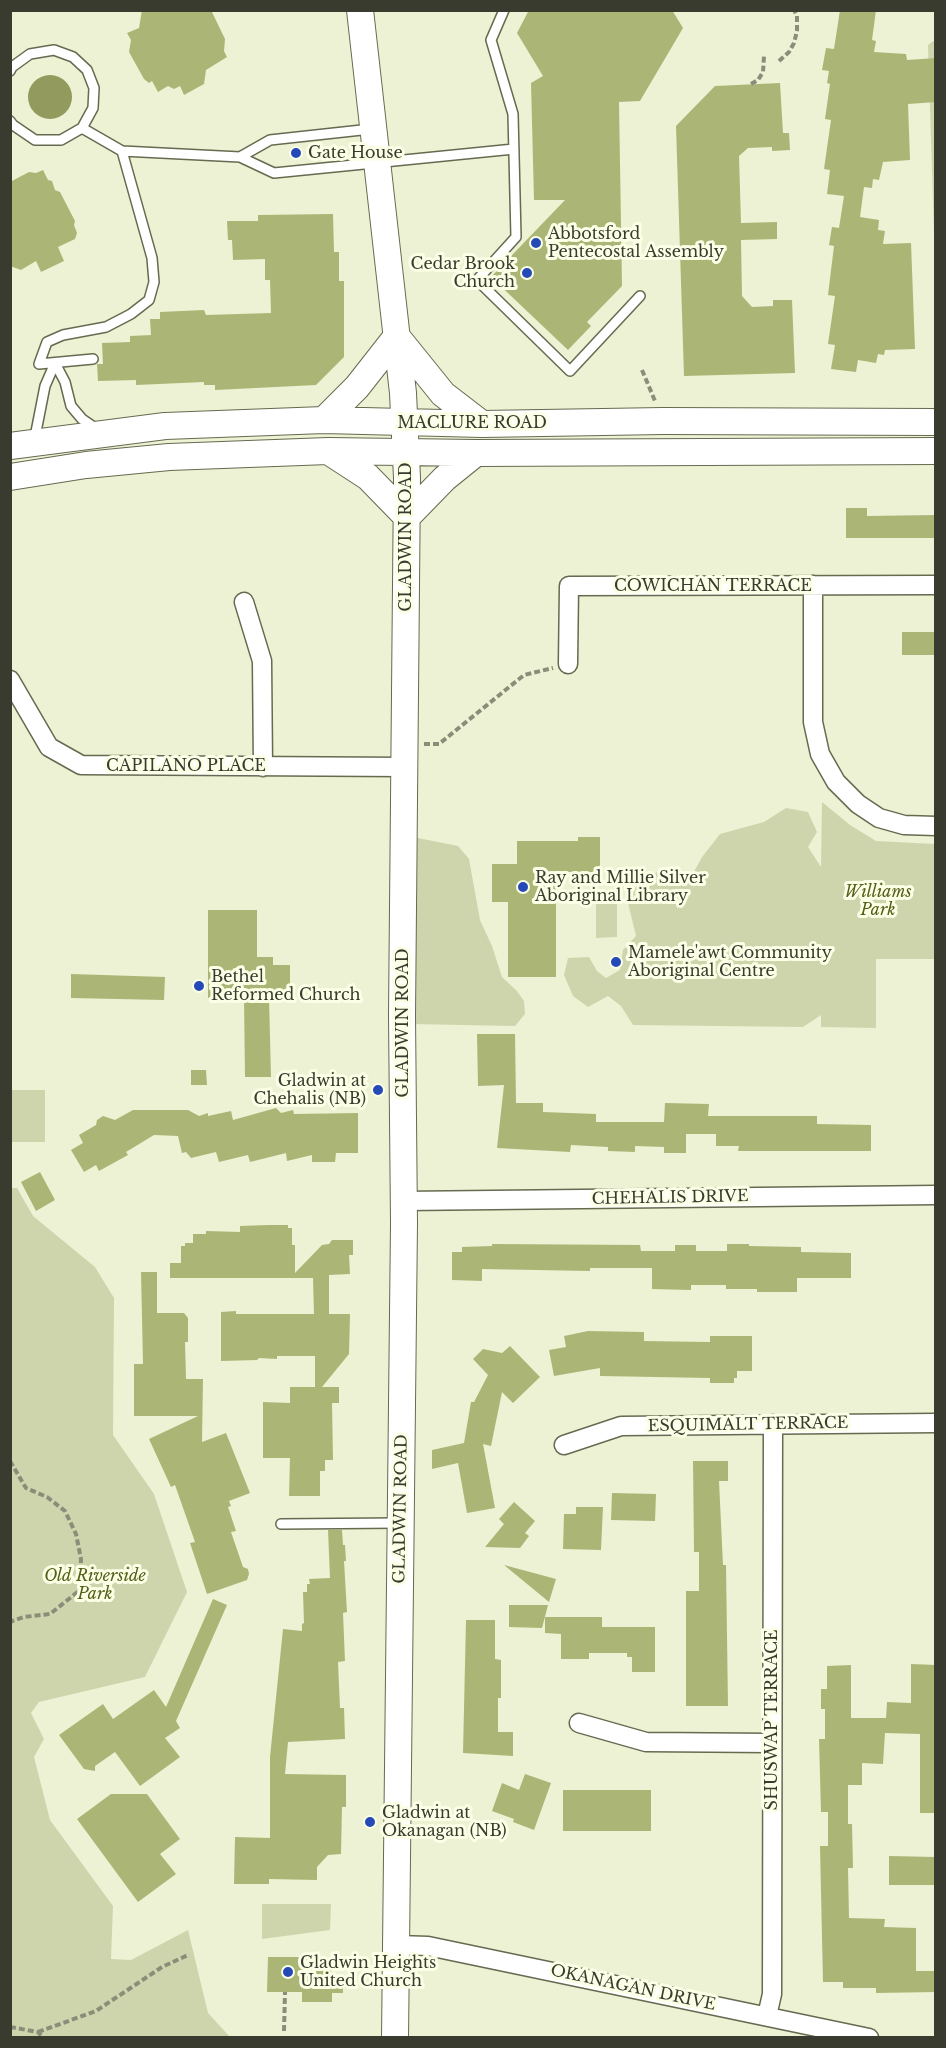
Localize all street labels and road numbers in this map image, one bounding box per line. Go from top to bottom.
street label: MACLURE ROAD [397,413,547,433]
street label: GLADWIN ROAD [396,462,416,612]
street label: COWICHAN TERRACE [614,576,812,596]
street label: CAPILANO PLACE [106,756,266,776]
street label: GLADWIN ROAD [393,948,413,1098]
street label: CHEHALIS DRIVE [591,1187,749,1209]
street label: ESQUIMALT TERRACE [648,1414,848,1436]
street label: GLADWIN ROAD [390,1434,412,1584]
street label: SHUSWAP TERRACE [762,1630,782,1810]
street label: OKANAGAN DRIVE [549,1961,717,2015]

